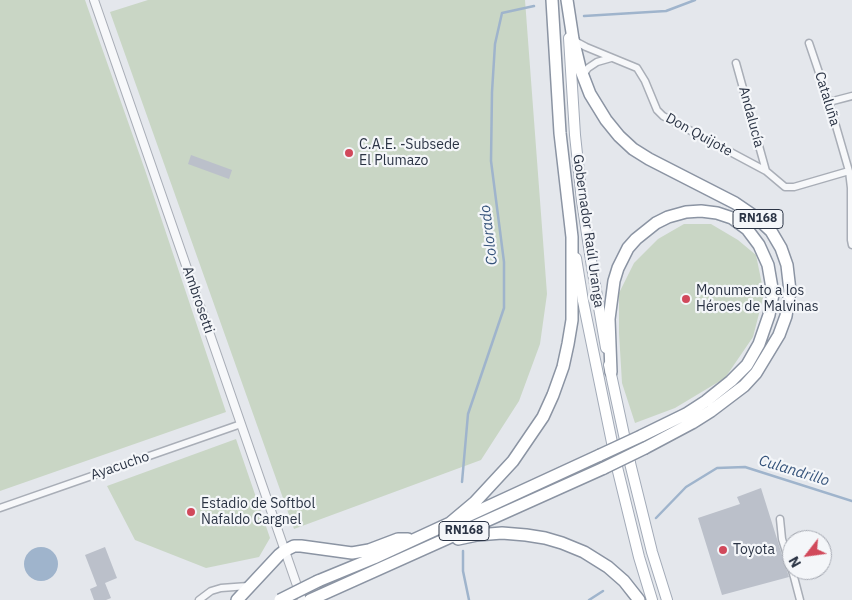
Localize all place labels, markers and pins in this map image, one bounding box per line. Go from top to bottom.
place label: C.A.E. -Subsede El Plumazo [359,137,460,170]
marker: C.A.E. -Subsede El Plumazo [343,147,355,159]
place label: Monumento a los Héroes de Malvinas [696,283,819,316]
marker: Monumento a los Héroes de Malvinas [680,293,692,305]
place label: Estadio de Softbol Nafaldo Cargnel [201,496,315,528]
marker: Estadio de Softbol Nafaldo Cargnel [185,506,197,518]
place label: Toyota [733,542,775,558]
marker: Toyota [717,544,729,556]

